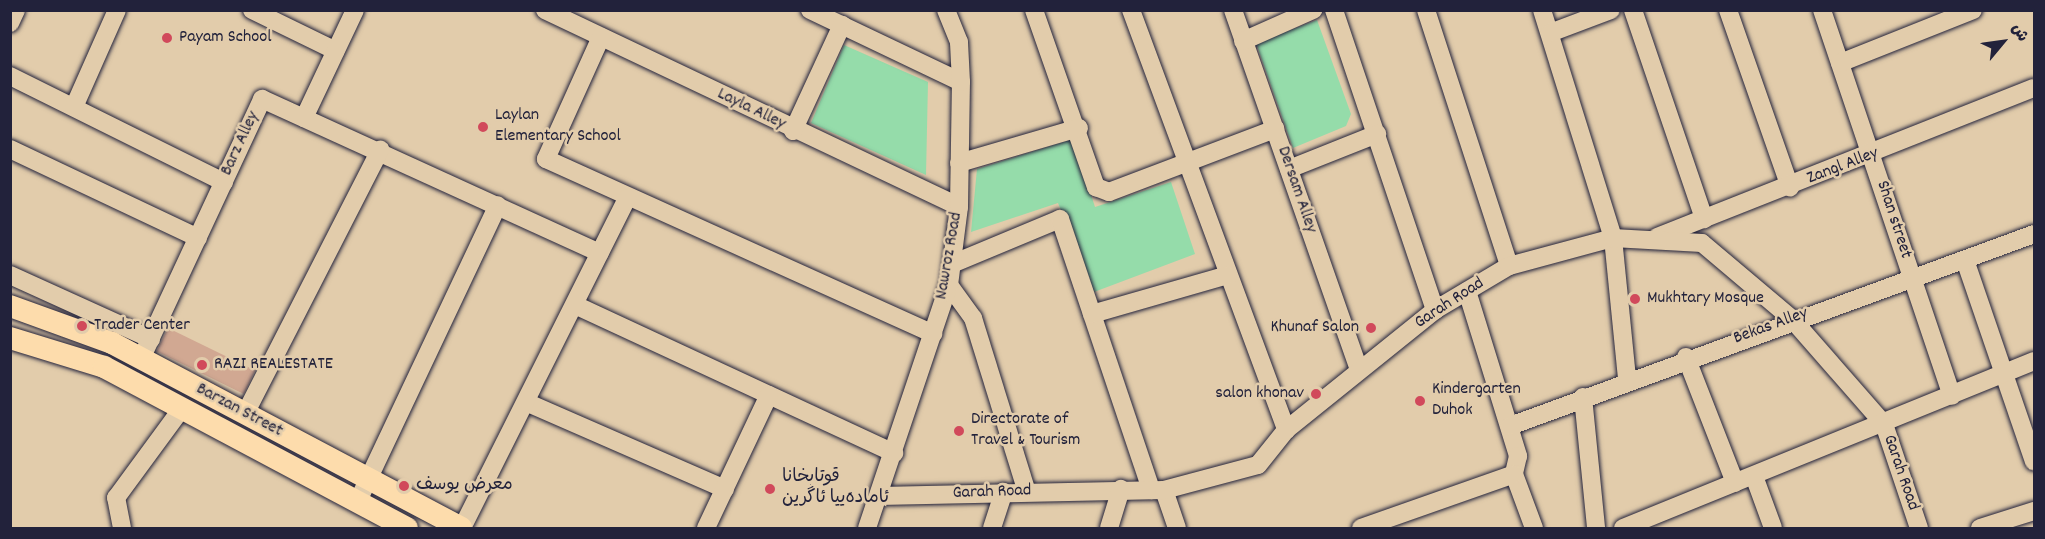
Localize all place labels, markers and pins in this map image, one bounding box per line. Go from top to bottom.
place label: Payam School [179,27,272,49]
marker: Payam School [160,31,174,45]
place label: Laylan Elementary School [495,106,621,148]
marker: Laylan Elementary School [476,120,490,134]
place label: Mukhtary Mosque [1647,288,1764,310]
marker: Mukhtary Mosque [1628,292,1642,306]
place label: Trader Center [94,315,190,337]
place label: Khunaf Salon [1270,317,1359,339]
marker: Trader Center [75,319,89,333]
marker: Khunaf Salon [1364,321,1378,335]
place label: RAZI REALESTATE [214,354,333,376]
marker: RAZI REALESTATE [195,358,209,372]
place label: Kindergarten Duhok [1432,380,1521,422]
place label: salon khonav [1215,383,1304,405]
marker: salon khonav [1309,387,1323,401]
marker: Kindergarten Duhok [1413,394,1427,408]
place label: Directorate of Travel & Tourism [971,410,1080,452]
marker: Directorate of Travel & Tourism [952,424,966,438]
place label: قوتابخانا ئامادەییا ئاگرین [782,468,889,510]
place label: معرض يوسف [416,475,513,497]
marker: معرض يوسف [397,479,411,493]
marker: قوتابخانا ئامادەییا ئاگرین [763,482,777,496]

